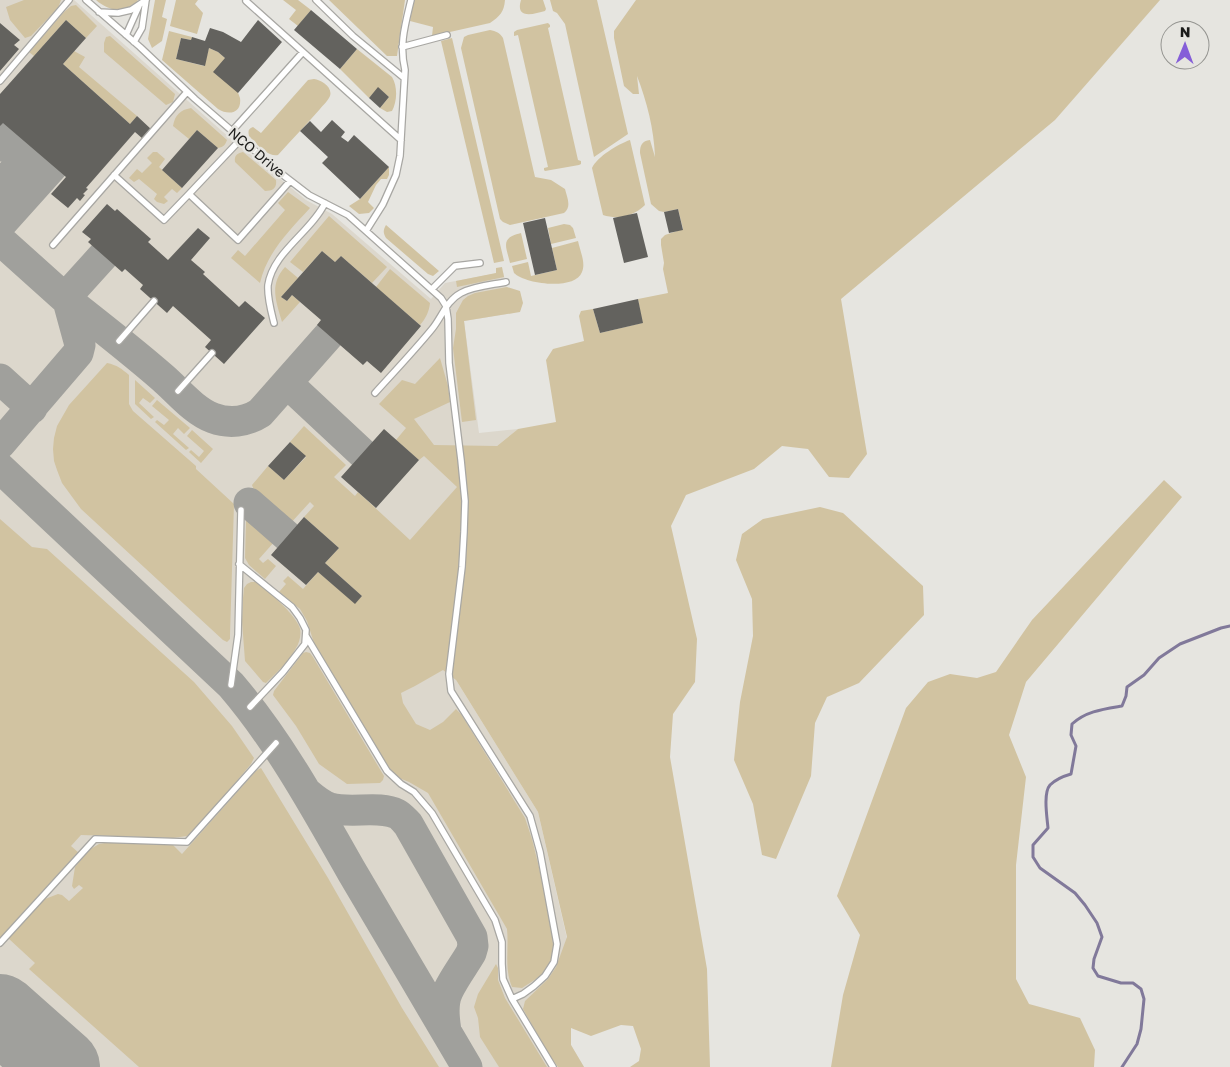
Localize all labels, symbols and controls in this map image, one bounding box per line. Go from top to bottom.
north arrow [1160,20,1210,70]
text: N [1180,23,1191,40]
street label: NCO Drive [225,123,289,181]

